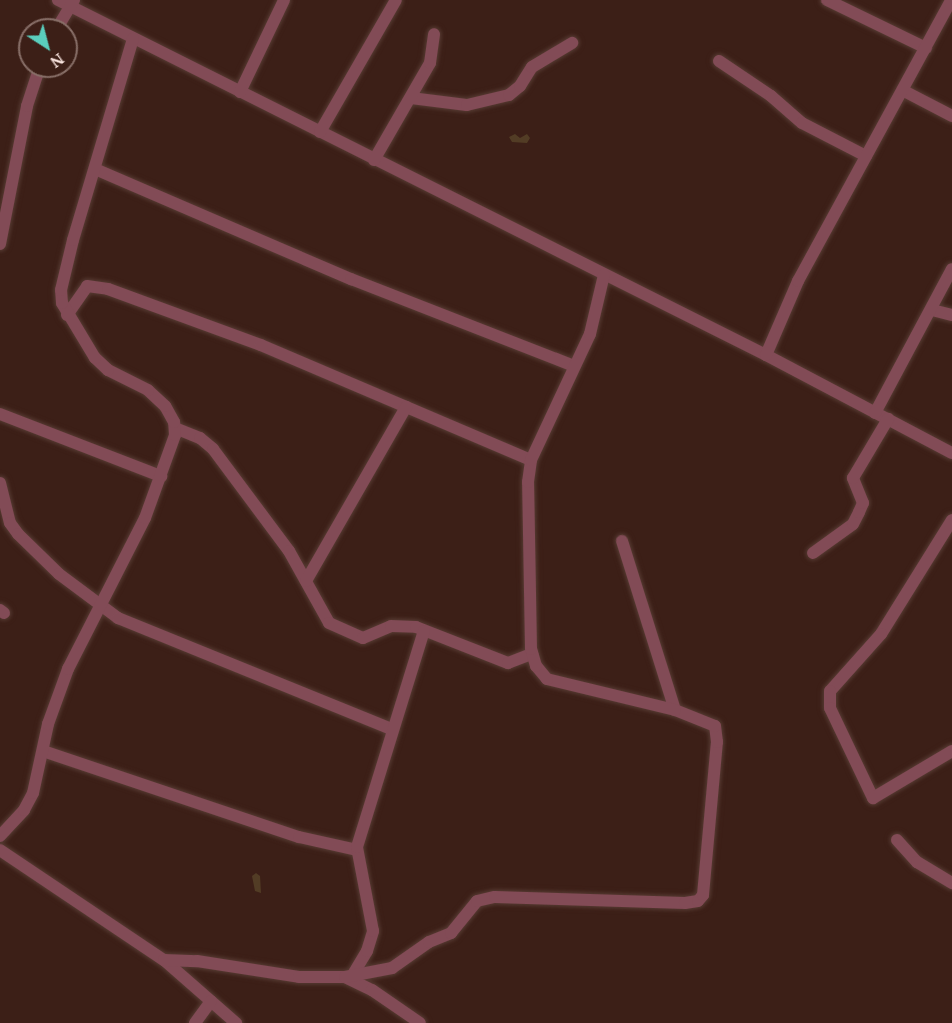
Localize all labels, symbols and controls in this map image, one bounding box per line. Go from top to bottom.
north arrow [18,18,78,78]
text: N [46,48,69,73]

